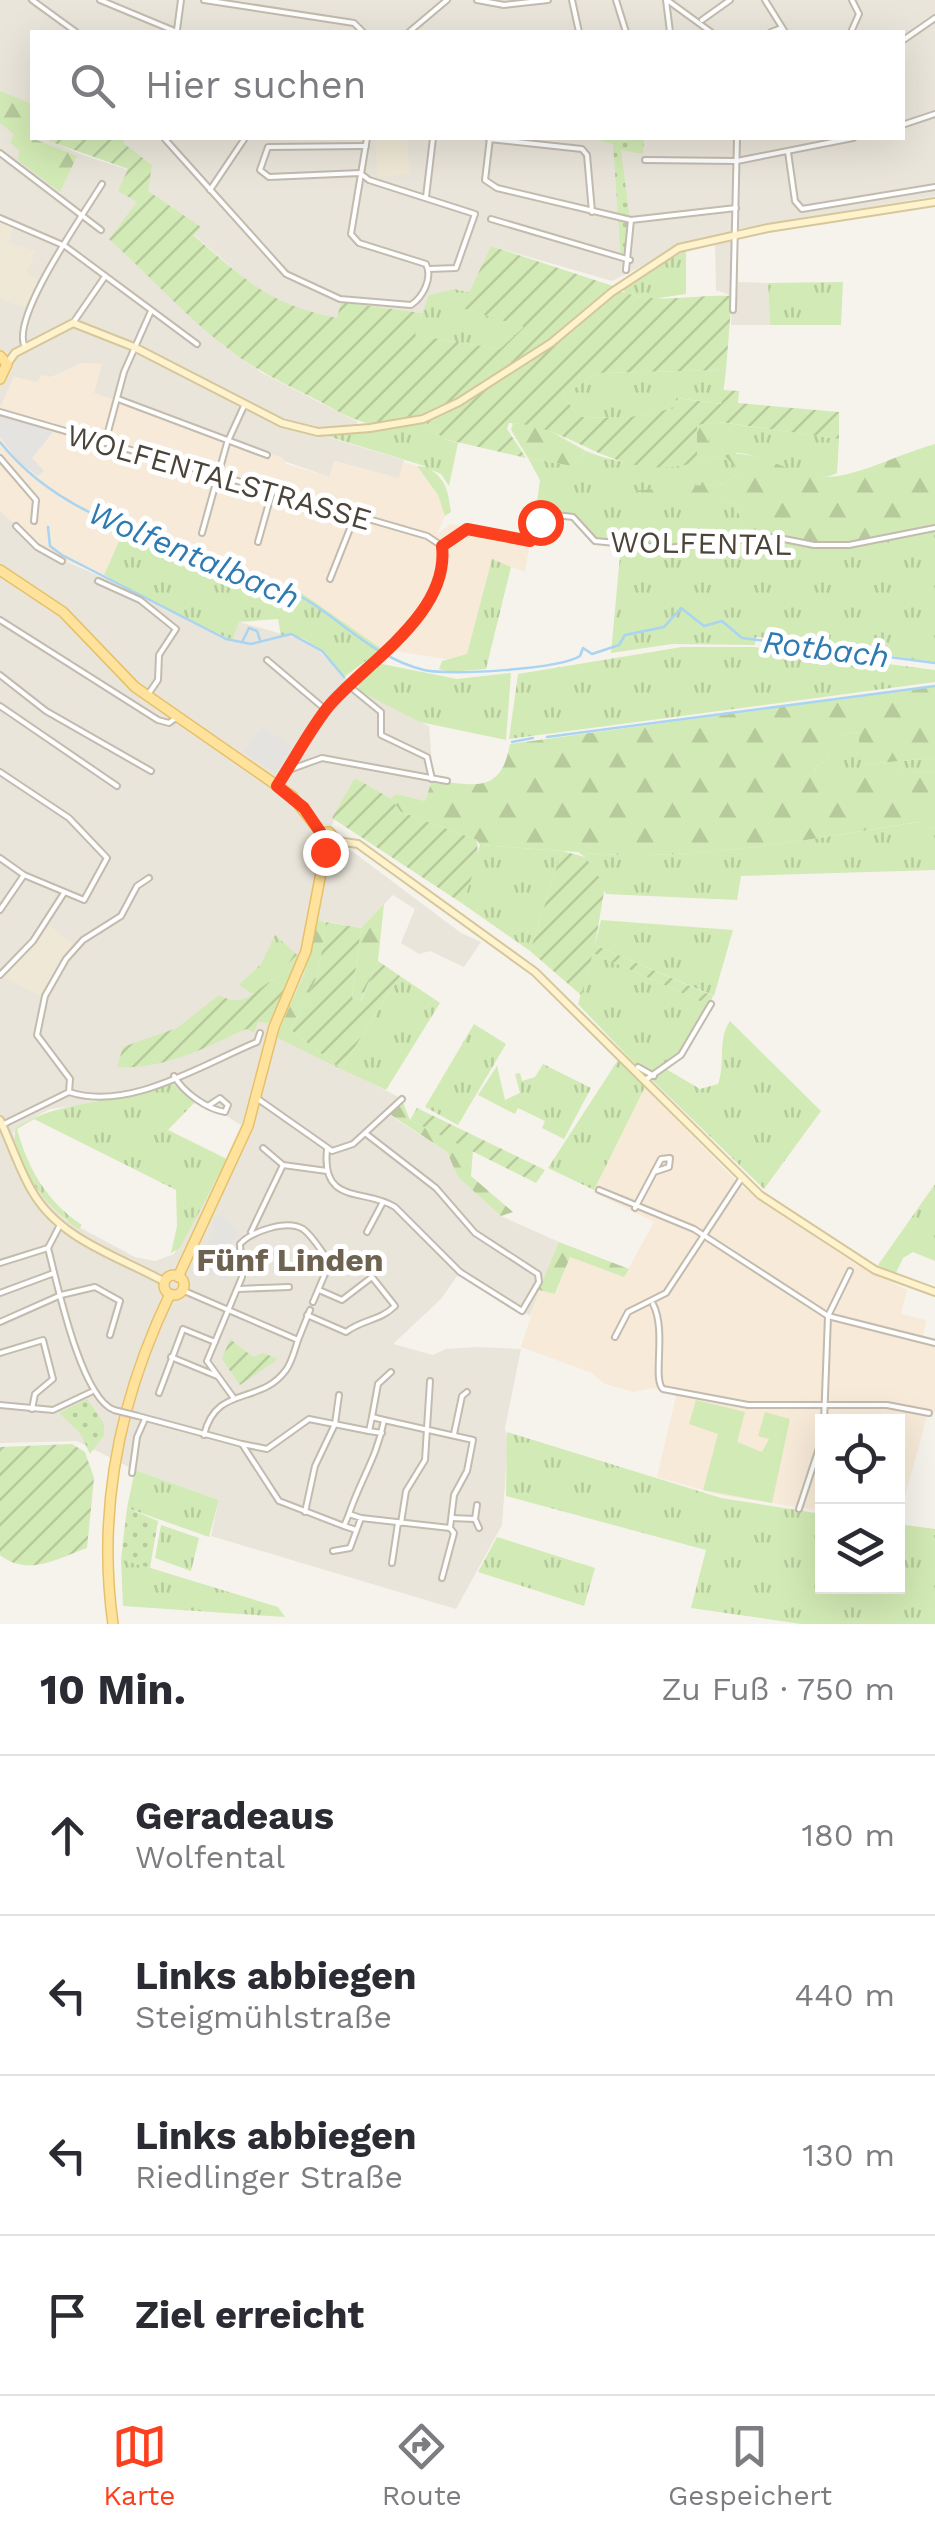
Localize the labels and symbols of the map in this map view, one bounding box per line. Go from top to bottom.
street label: WOLFENTALSTRASSE [63,417,375,537]
water label: Wolfentalbach [83,493,305,617]
route start [518,500,564,546]
street label: WOLFENTAL [610,524,792,562]
water label: Rotbach [761,622,891,676]
route end [303,830,349,876]
district label: Fünf Linden [196,1241,384,1279]

